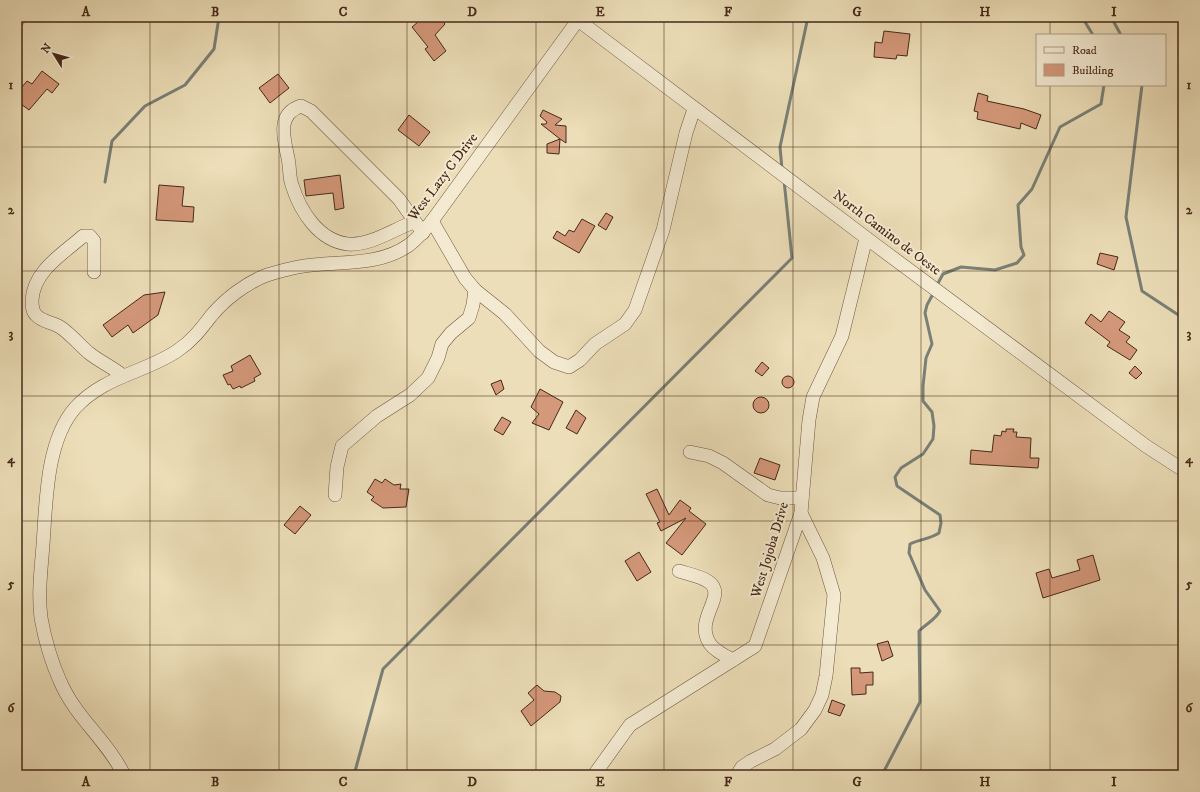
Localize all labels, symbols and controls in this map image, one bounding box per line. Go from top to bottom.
text: A [81,4,91,20]
text: B [211,4,219,20]
text: C [339,4,348,20]
text: D [467,4,477,20]
text: E [595,4,605,20]
text: F [724,4,733,20]
text: G [852,4,862,20]
text: H [980,4,991,20]
text: I [1111,4,1117,20]
north arrow [34,34,74,74]
legend [1036,34,1166,86]
text: N [39,41,55,56]
text: Road [1072,43,1097,58]
text: Building [1072,63,1113,78]
text: 1 [9,77,14,93]
text: 1 [1187,77,1192,93]
street label: West Lazy C Drive [404,129,482,225]
street label: North Camino de Oeste [829,186,945,280]
text: 2 [8,202,15,218]
text: 2 [1186,202,1193,218]
text: 3 [9,326,14,342]
text: 3 [1187,326,1192,342]
text: 4 [6,451,15,468]
text: 4 [1184,451,1193,468]
street label: West Jojoba Drive [747,500,793,601]
text: 5 [7,576,15,592]
text: 5 [1185,576,1193,592]
text: 6 [8,700,16,716]
text: 6 [1186,700,1194,716]
text: A [81,774,91,790]
text: B [211,774,219,790]
text: C [339,774,348,790]
text: D [467,774,477,790]
text: E [595,774,605,790]
text: F [724,774,733,790]
text: G [852,774,862,790]
text: H [980,774,991,790]
text: I [1111,774,1117,790]

